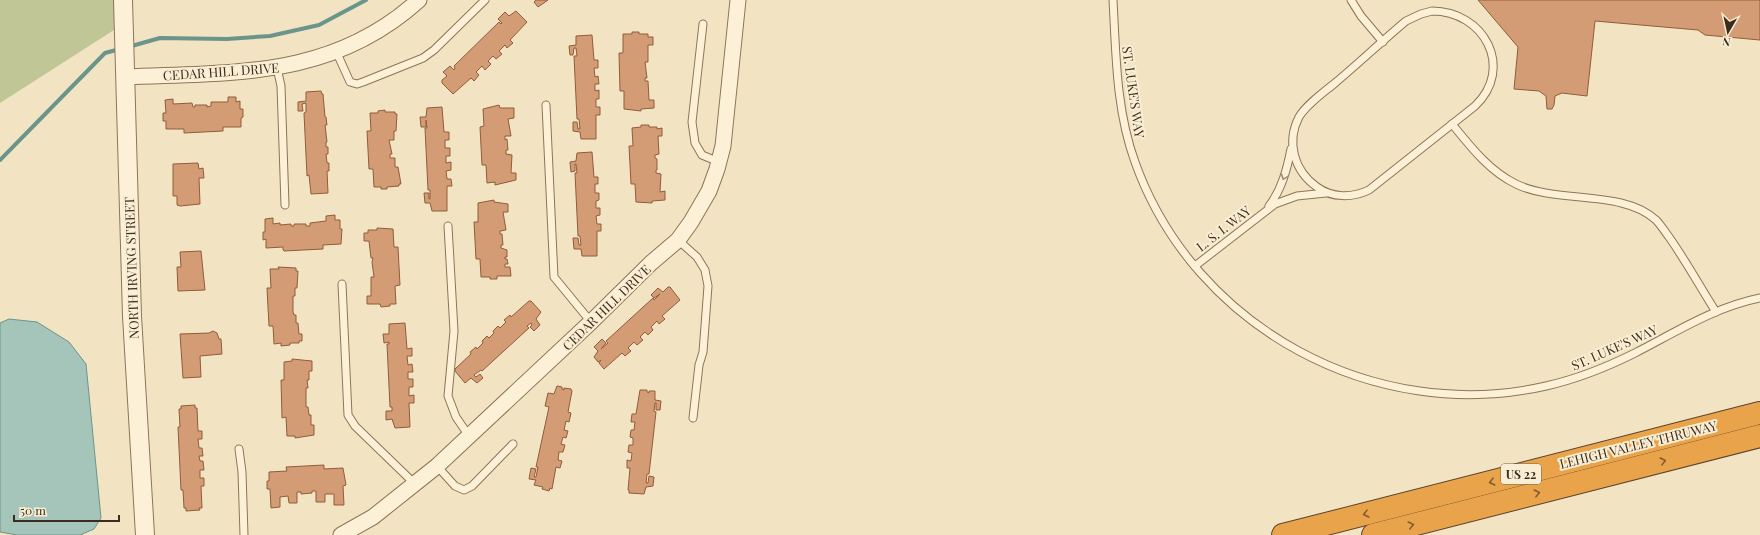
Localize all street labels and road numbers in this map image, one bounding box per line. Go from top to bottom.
street label: ST. LUKE'S WAY [1119,45,1149,139]
street label: CEDAR HILL DRIVE [162,58,280,84]
street label: NORTH IRVING STREET [120,197,142,339]
street label: L. S. I. WAY [1192,201,1254,255]
street label: CEDAR HILL DRIVE [558,260,654,354]
street label: ST. LUKE'S WAY [1568,320,1660,374]
street label: LEHIGH VALLEY THRUWAY [1558,416,1719,472]
road number: US 22 [1501,464,1541,484]

